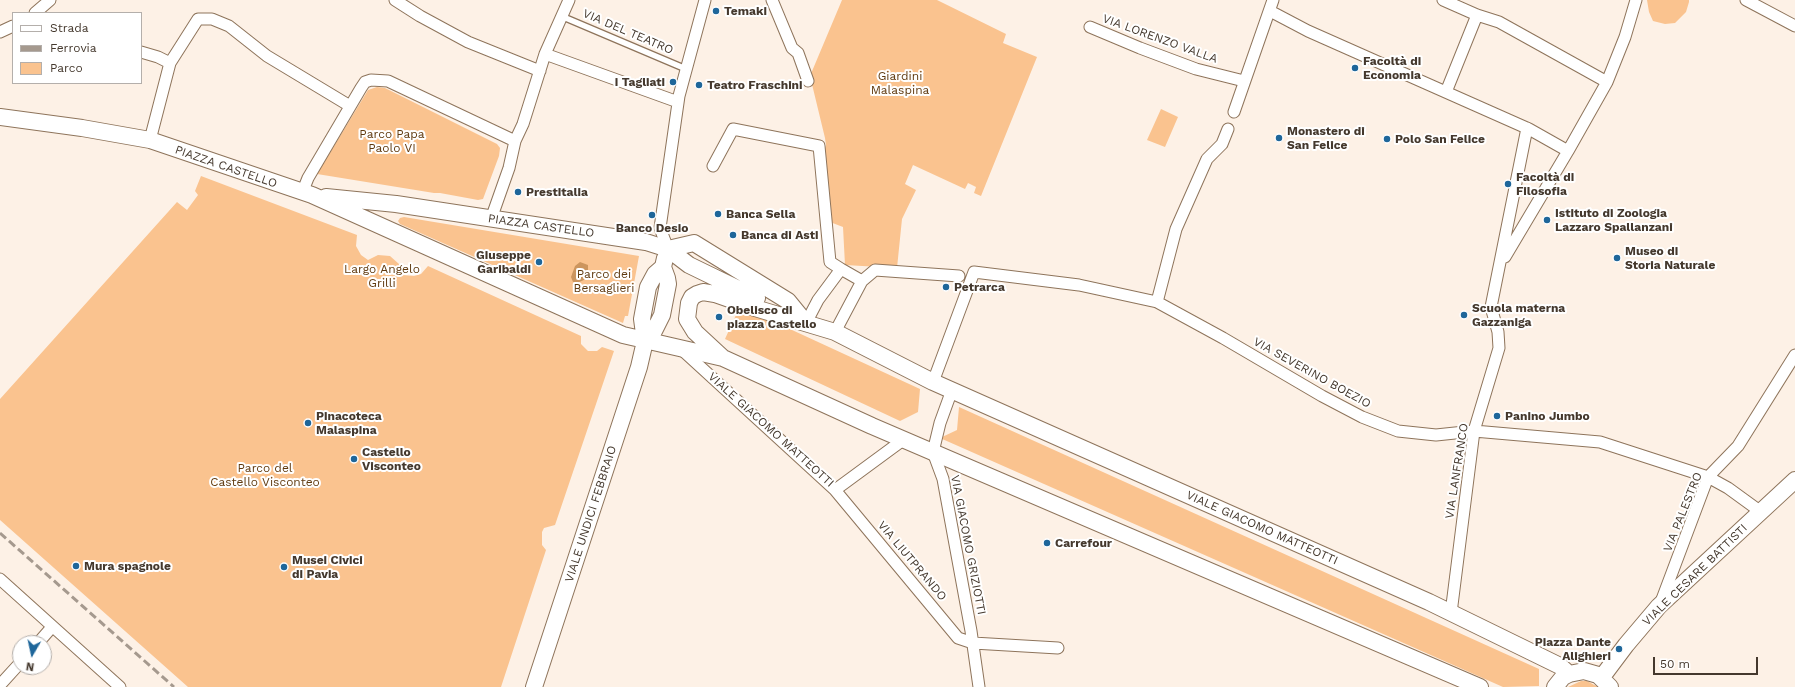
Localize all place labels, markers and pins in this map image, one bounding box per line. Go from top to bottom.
place label: Temaki [724,4,767,18]
marker: Temaki [711,6,721,16]
place label: Facoltà di Economia [1363,54,1421,82]
marker: Facoltà di Economia [1350,63,1360,73]
place label: i Tagliati [615,75,665,89]
marker: i Tagliati [668,77,678,87]
place label: Teatro Fraschini [707,78,803,92]
marker: Teatro Fraschini [694,80,704,90]
place label: Monastero di San Felice [1287,124,1365,152]
place label: Polo San Felice [1395,132,1485,146]
marker: Monastero di San Felice [1274,133,1284,143]
marker: Polo San Felice [1382,134,1392,144]
place label: Facoltà di Filosofia [1516,170,1574,198]
marker: Facoltà di Filosofia [1503,179,1513,189]
place label: Prestitalia [526,185,588,199]
marker: Prestitalia [513,187,523,197]
place label: Istituto di Zoologia Lazzaro Spallanzani [1555,206,1673,234]
place label: Banca Sella [726,207,795,221]
marker: Banca Sella [713,209,723,219]
marker: Banco Desio [647,210,657,220]
marker: Istituto di Zoologia Lazzaro Spallanzani [1542,215,1552,225]
place label: Banco Desio [616,221,688,235]
place label: Banca di Asti [741,228,818,242]
marker: Banca di Asti [728,230,738,240]
place label: Museo di Storia Naturale [1625,244,1715,272]
place label: Giuseppe Garibaldi [476,248,531,276]
marker: Museo di Storia Naturale [1612,253,1622,263]
marker: Giuseppe Garibaldi [534,257,544,267]
place label: Petrarca [954,280,1005,294]
marker: Petrarca [941,282,951,292]
place label: Scuola materna Gazzaniga [1472,301,1565,329]
place label: Obelisco di piazza Castello [727,303,816,331]
marker: Scuola materna Gazzaniga [1459,310,1469,320]
marker: Obelisco di piazza Castello [714,312,724,322]
place label: Pinacoteca Malaspina [316,409,382,437]
place label: Panino Jumbo [1505,409,1590,423]
marker: Panino Jumbo [1492,411,1502,421]
marker: Pinacoteca Malaspina [303,418,313,428]
place label: Castello Visconteo [362,445,421,473]
marker: Castello Visconteo [349,454,359,464]
place label: Carrefour [1055,536,1112,550]
marker: Carrefour [1042,538,1052,548]
place label: Musei Civici di Pavia [292,553,363,581]
place label: Mura spagnole [84,559,171,573]
marker: Mura spagnole [71,561,81,571]
marker: Musei Civici di Pavia [279,562,289,572]
place label: Piazza Dante Alighieri [1535,635,1611,663]
marker: Piazza Dante Alighieri [1614,644,1624,654]

